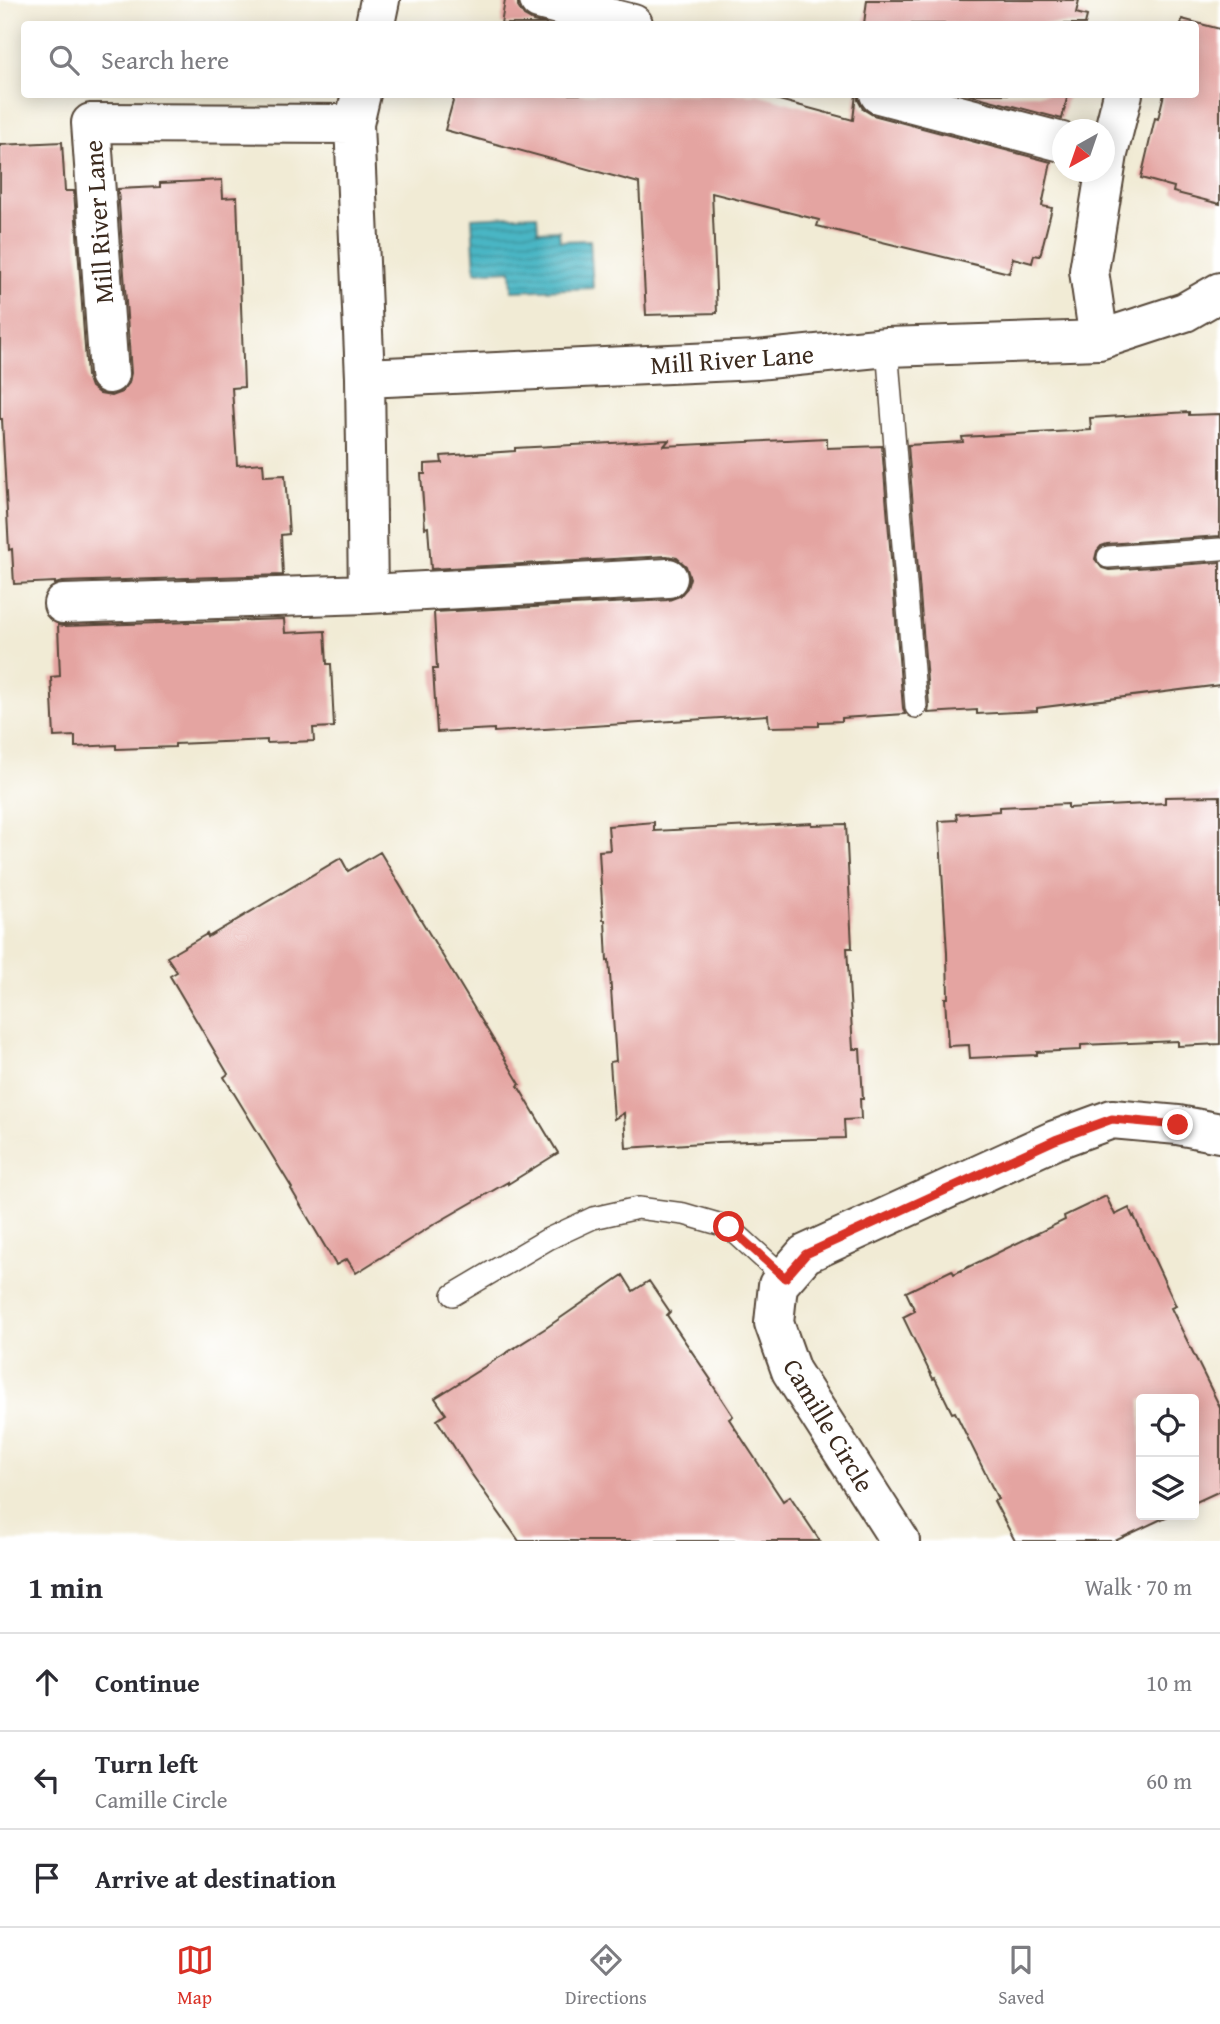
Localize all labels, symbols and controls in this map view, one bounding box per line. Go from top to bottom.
search box [21,21,1199,98]
text: Search here [101,40,229,79]
icon: search [45,41,83,79]
north arrow [1052,119,1115,182]
street label: Mill River Lane [73,139,123,305]
street label: Mill River Lane [649,334,815,384]
route end [1162,1109,1193,1140]
route start [713,1211,744,1242]
street label: Camille Circle [774,1351,884,1499]
map controls [1136,1394,1199,1520]
button: locate [1136,1394,1199,1457]
button: layers [1136,1457,1199,1520]
text: 1 min [28,1565,103,1609]
text: Walk · 70 m [1084,1570,1192,1603]
icon: ahead [28,1663,66,1701]
text: Continue [95,1663,200,1702]
text: 10 m [1146,1666,1192,1699]
text: Turn left [95,1744,198,1783]
icon: left [28,1761,66,1799]
text: 60 m [1146,1764,1192,1797]
text: Camille Circle [95,1783,228,1816]
icon: arrive [28,1859,66,1897]
text: Arrive at destination [95,1859,336,1898]
tab: Map [176,1941,214,2011]
tab: Directions [565,1941,647,2011]
tab: Saved [998,1941,1044,2011]

